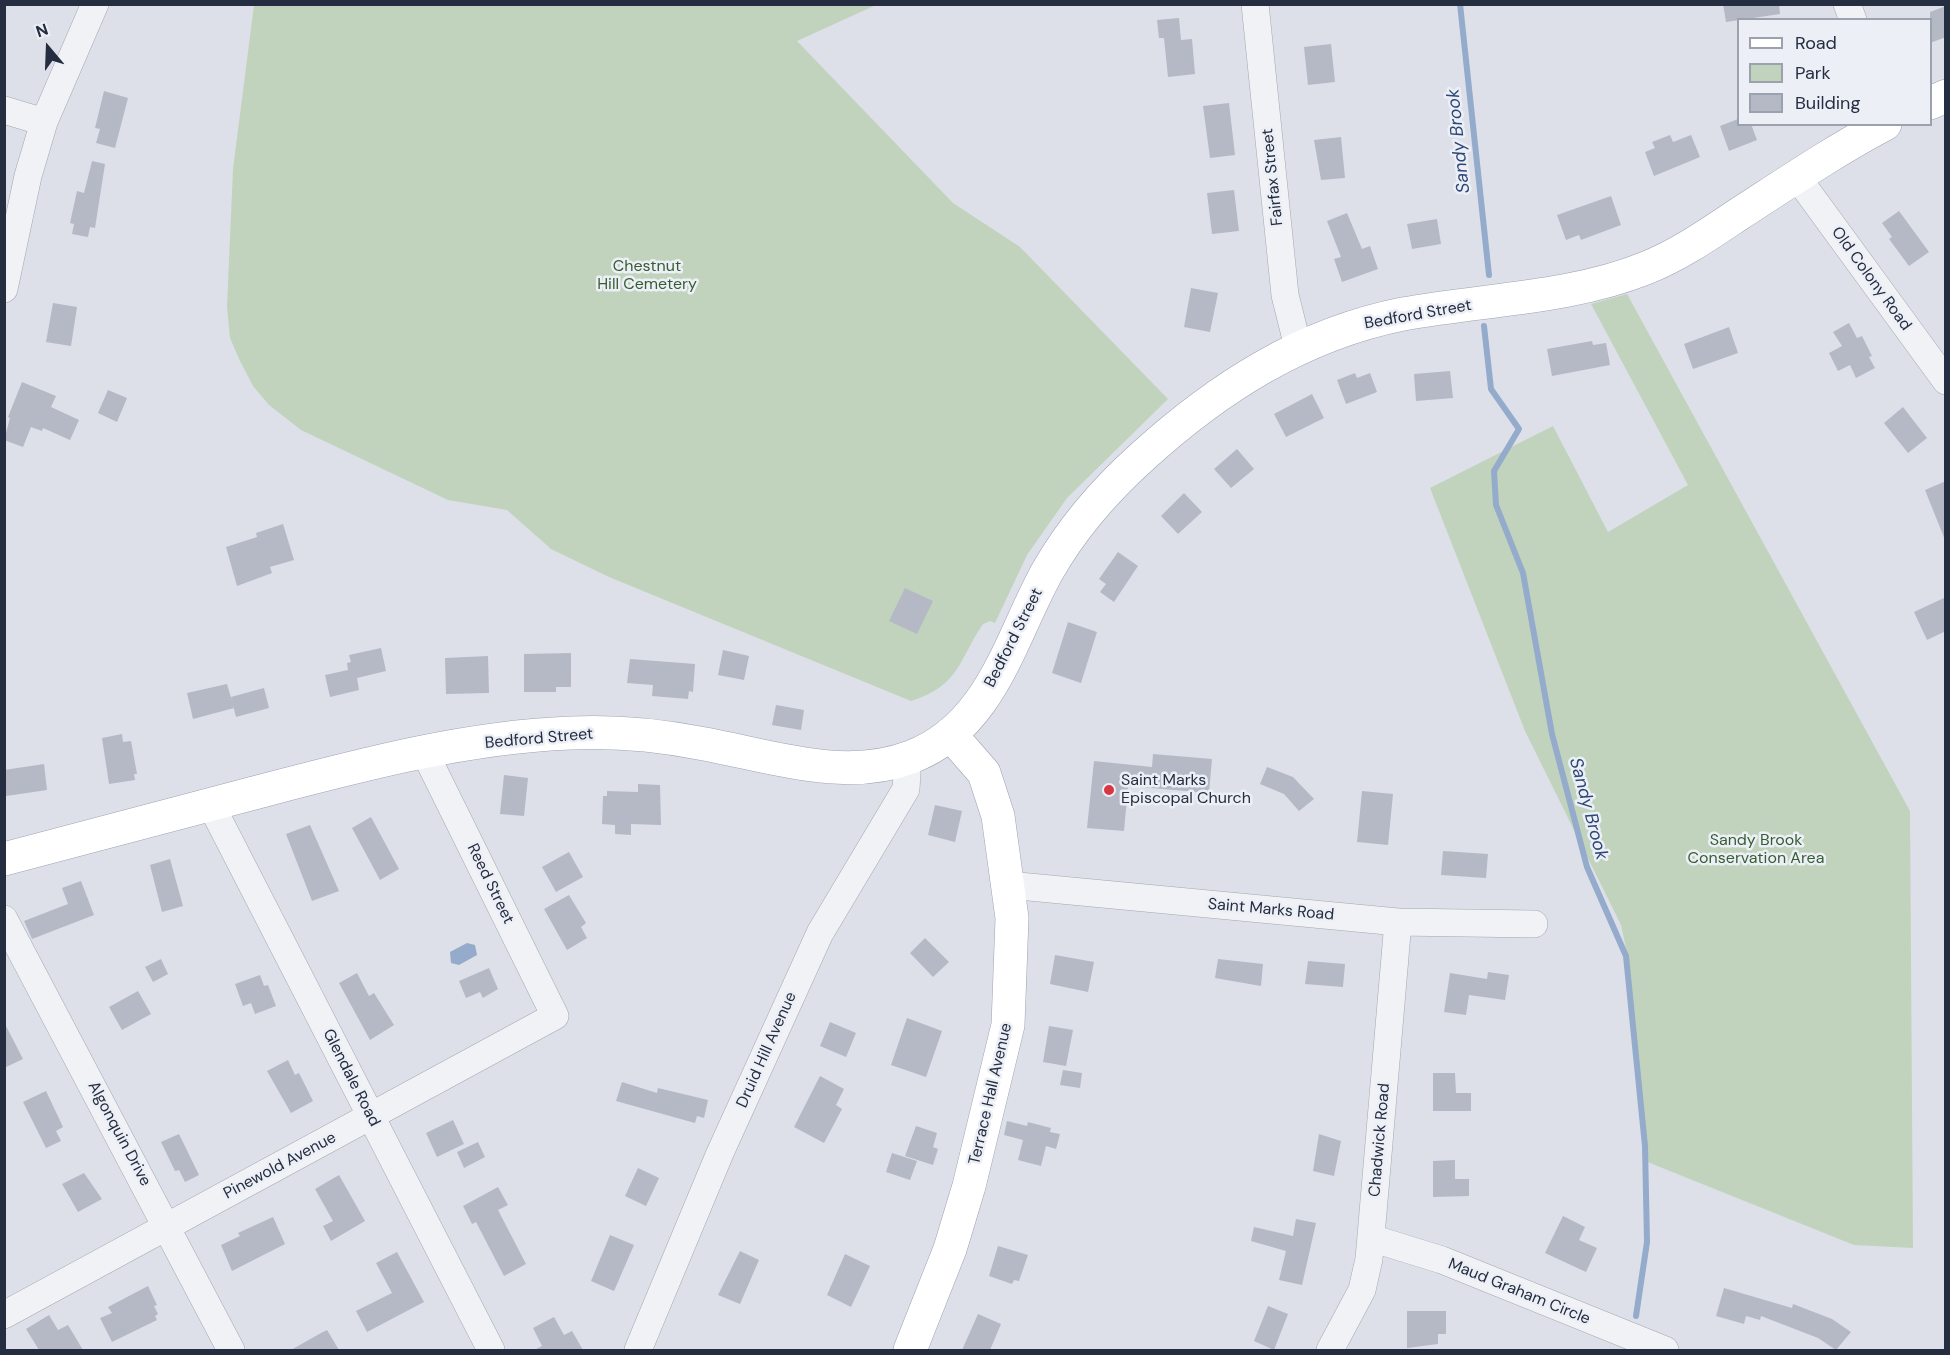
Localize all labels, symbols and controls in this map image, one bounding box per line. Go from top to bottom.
north arrow [18,18,78,78]
legend [1737,18,1932,126]
text: N [33,19,51,42]
text: Road [1795,31,1837,55]
text: Park [1795,61,1831,85]
water label: Sandy Brook [1443,88,1475,194]
text: Building [1795,91,1860,115]
street label: Fairfax Street [1258,127,1288,227]
street label: Old Colony Road [1827,223,1915,335]
park label: Chestnut Hill Cemetery [597,257,697,295]
street label: Bedford Street [1363,296,1473,334]
street label: Bedford Street [981,585,1047,691]
street label: Bedford Street [484,725,594,753]
water label: Sandy Brook [1564,756,1612,862]
place label: Saint Marks Episcopal Church [1121,771,1251,809]
marker: Saint Marks Episcopal Church [1102,783,1116,797]
park label: Sandy Brook Conservation Area [1688,831,1824,869]
street label: Reed Street [462,841,518,927]
street label: Saint Marks Road [1207,895,1335,925]
street label: Druid Hill Avenue [733,989,801,1111]
street label: Terrace Hall Avenue [965,1021,1017,1167]
street label: Glendale Road [318,1026,384,1130]
street label: Algonquin Drive [83,1078,155,1190]
street label: Chadwick Road [1365,1082,1395,1198]
street label: Pinewold Avenue [220,1128,340,1204]
street label: Maud Graham Circle [1445,1255,1593,1329]

